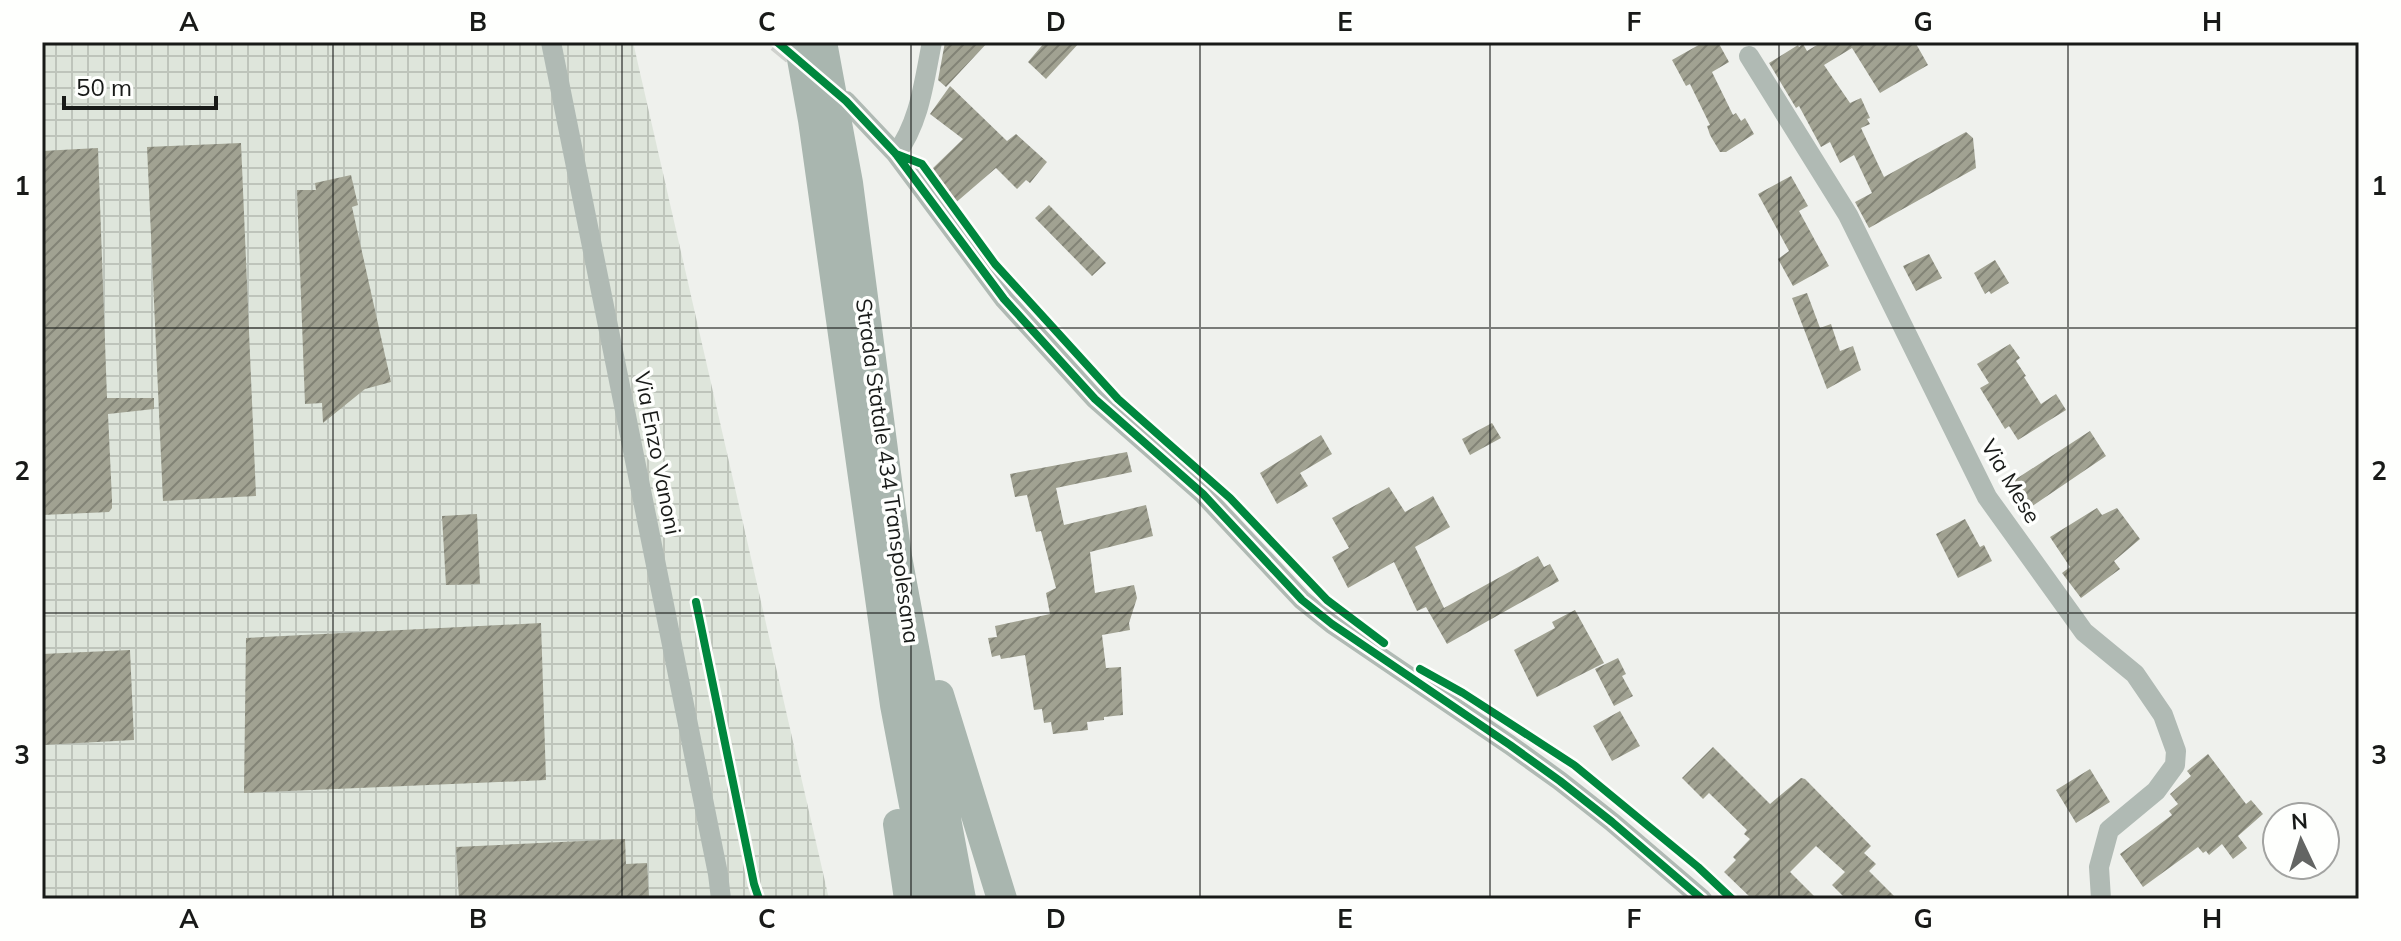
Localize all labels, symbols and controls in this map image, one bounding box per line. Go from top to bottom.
text: A [179,5,199,38]
text: B [469,5,487,38]
text: C [758,5,776,38]
text: D [1046,5,1066,38]
text: E [1337,5,1353,38]
text: F [1627,5,1642,38]
text: G [1913,5,1933,38]
text: H [2202,5,2222,38]
scale bar [64,60,216,110]
text: 50 m [76,72,132,102]
text: 1 [14,169,30,202]
text: 1 [2371,169,2387,202]
street label: Strada Statale 434 Transpolesana [850,297,926,645]
street label: Via Enzo Vanoni [628,369,688,537]
street label: Via Mese [1975,434,2047,528]
text: 2 [14,454,30,487]
text: 2 [2371,454,2387,487]
text: 3 [14,738,30,771]
text: 3 [2371,738,2387,771]
north arrow [2261,801,2341,881]
text: N [2290,807,2309,836]
text: A [179,902,199,935]
text: B [469,902,487,935]
text: C [758,902,776,935]
text: D [1046,902,1066,935]
text: E [1337,902,1353,935]
text: F [1627,902,1642,935]
text: G [1913,902,1933,935]
text: H [2202,902,2222,935]

